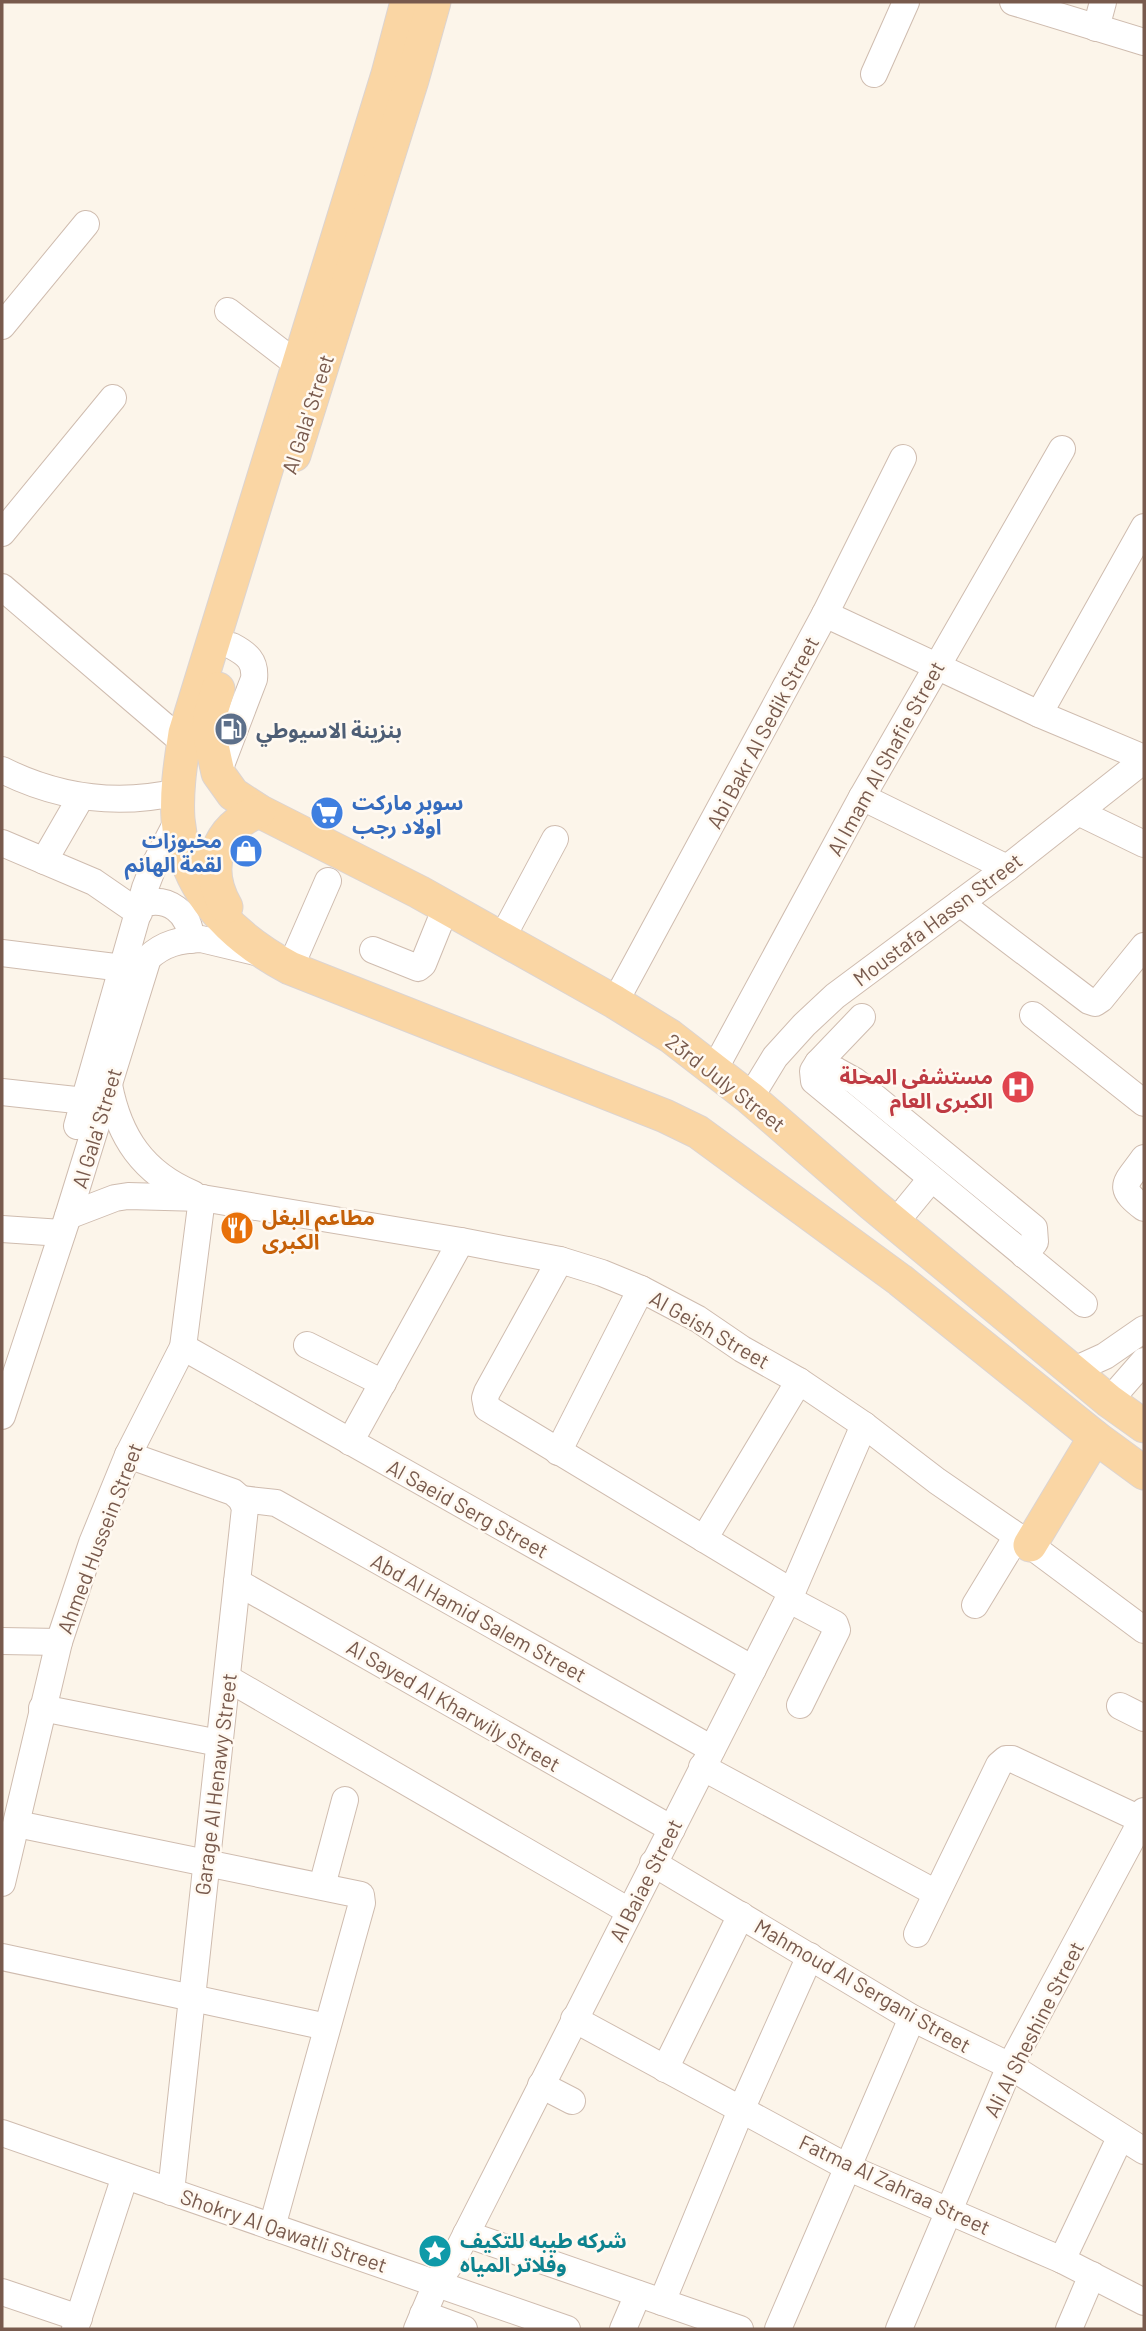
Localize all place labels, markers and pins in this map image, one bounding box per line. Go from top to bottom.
fuel station icon: بنزينة الاسيوطي [212,710,250,748]
place label: بنزينة الاسيوطي [256,717,402,747]
place label: سوبر ماركت اولاد رجب [352,789,463,839]
supermarket icon: سوبر ماركت اولاد رجب [308,794,346,832]
place label: مخبوزات لقمة الهانم [124,827,222,880]
shop icon: مخبوزات لقمة الهانم [227,832,265,870]
place label: مستشفى المحلة الكبرى العام [840,1063,993,1117]
hospital icon: مستشفى المحلة الكبرى العام [999,1068,1037,1106]
place label: مطاعم البغل الكبرى [262,1204,375,1254]
restaurant icon: مطاعم البغل الكبرى [218,1209,256,1247]
place label: شركه طيبه للتكيف وفلاتر المياه [460,2227,627,2277]
place icon: شركه طيبه للتكيف وفلاتر المياه [416,2232,454,2270]

